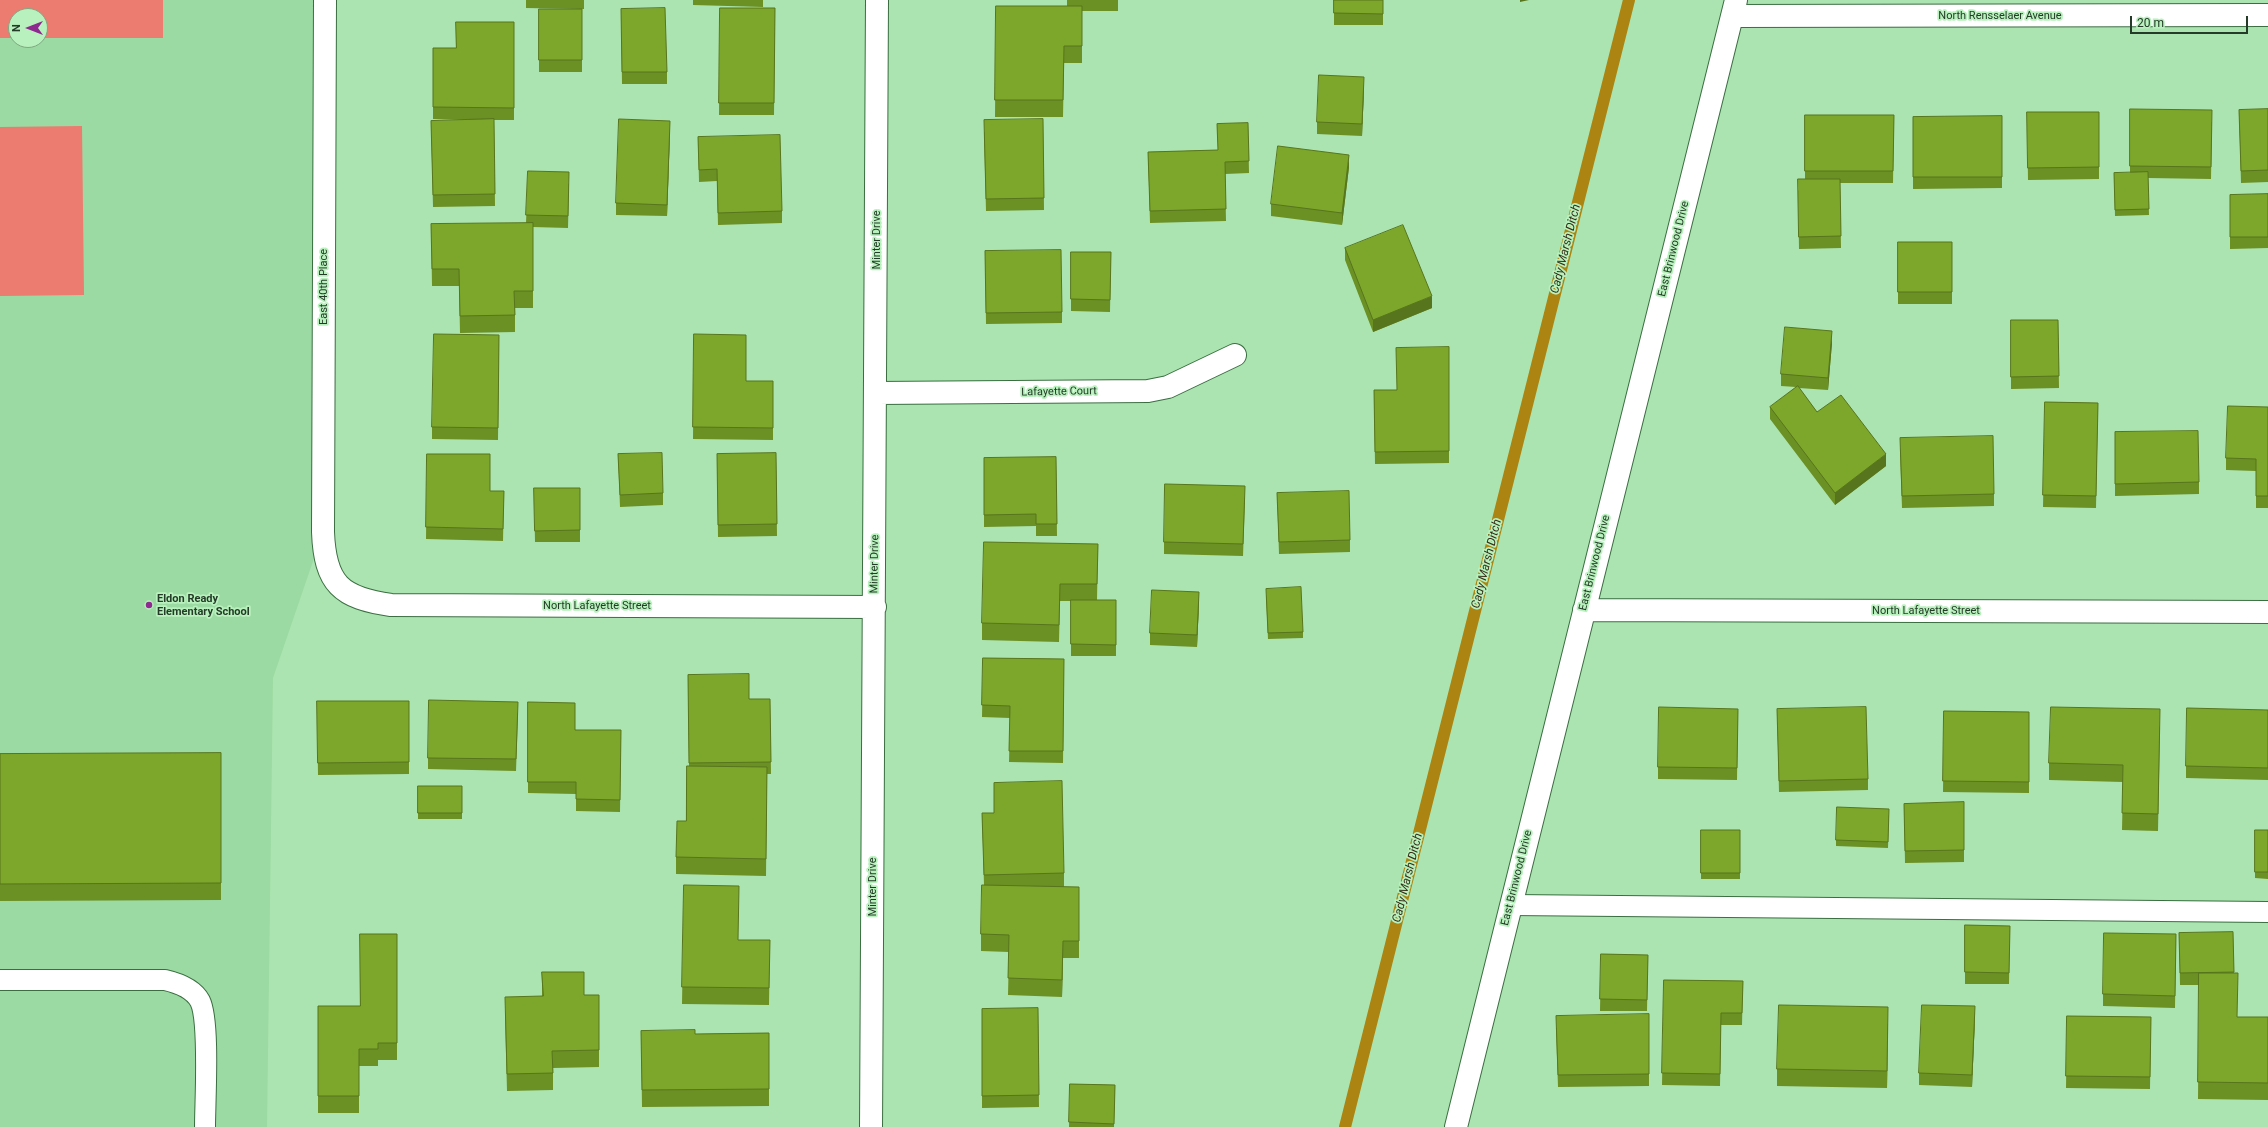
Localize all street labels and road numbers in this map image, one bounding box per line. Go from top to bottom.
street label: North Rensselaer Avenue [1938,9,2062,23]
street label: East Brinwood Drive [1656,200,1692,298]
street label: Minter Drive [870,211,884,269]
street label: East 40th Place [317,249,331,325]
street label: Lafayette Court [1021,385,1097,399]
street label: East Brinwood Drive [1577,514,1613,612]
street label: Minter Drive [868,534,882,594]
street label: North Lafayette Street [543,599,651,613]
street label: North Lafayette Street [1872,604,1980,618]
street label: East Brinwood Drive [1499,829,1535,927]
street label: Minter Drive [866,858,880,916]

